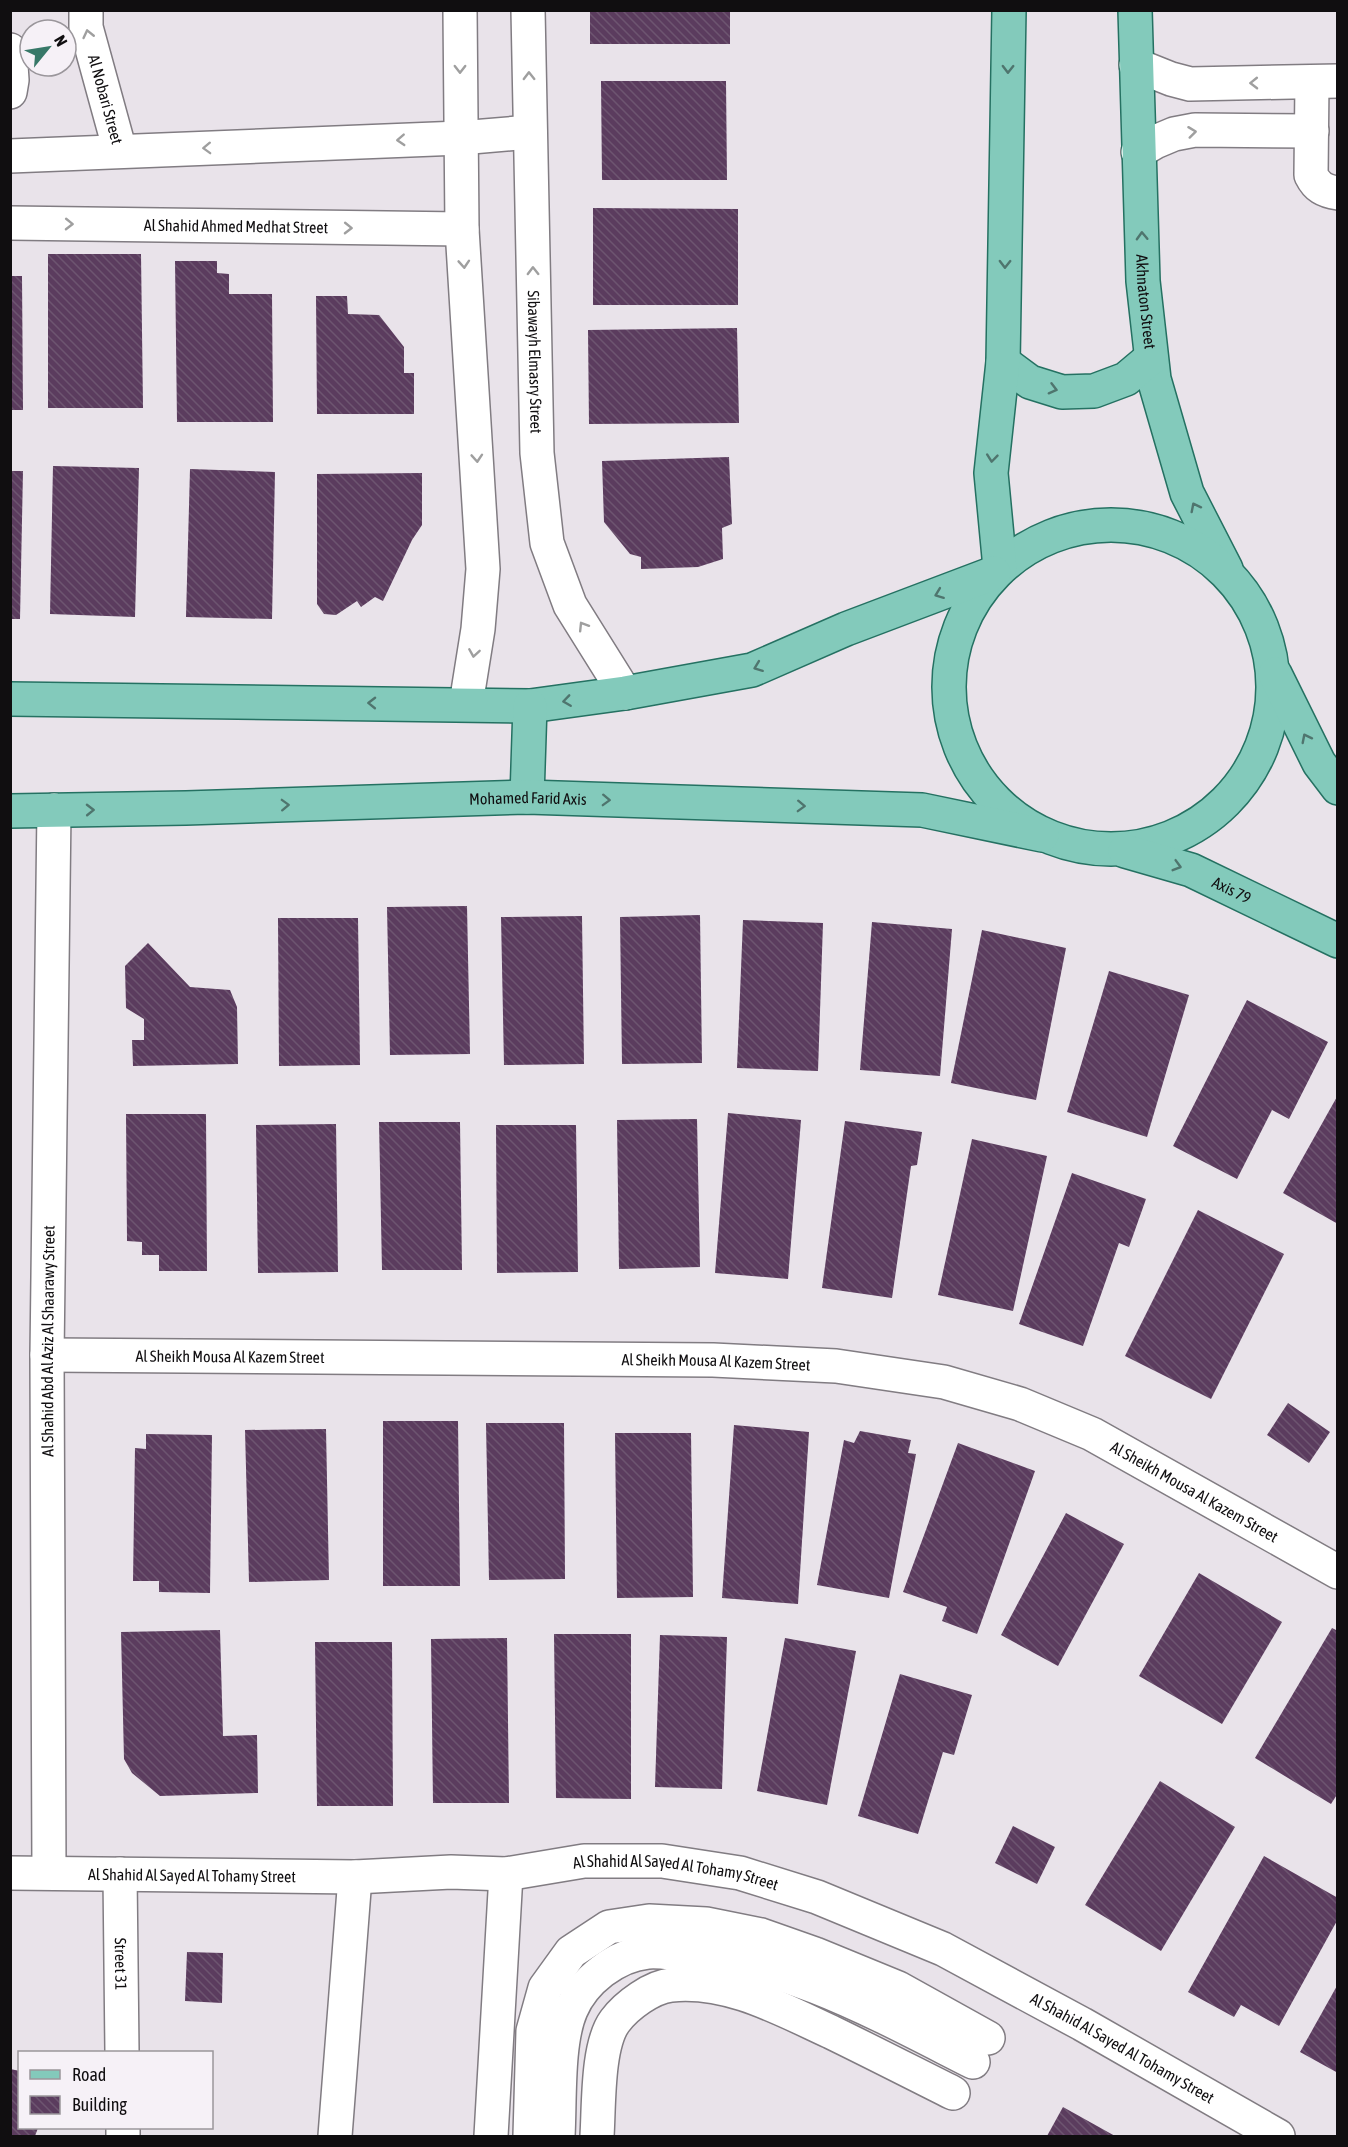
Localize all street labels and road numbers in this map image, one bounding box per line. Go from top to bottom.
street label: Al Nobari Street [85,53,127,146]
street label: Al Shahid Ahmed Medhat Street [144,216,329,236]
street label: Akhnaton Street [1133,254,1160,350]
street label: Sibawayh Elmasry Street [525,290,546,434]
street label: Mohamed Farid Axis [469,788,587,808]
street label: Axis 79 [1209,873,1254,907]
street label: Al Shahid Abd Al Aziz Al Shaarawy Street [38,1225,58,1457]
street label: Al Sheikh Mousa Al Kazem Street [135,1347,325,1366]
street label: Al Sheikh Mousa Al Kazem Street [621,1350,811,1374]
street label: Al Sheikh Mousa Al Kazem Street [1108,1437,1282,1546]
street label: Al Shahid Al Sayed Al Tohamy Street [571,1852,781,1894]
street label: Al Shahid Al Sayed Al Tohamy Street [88,1865,296,1886]
street label: Street 31 [112,1938,130,1990]
street label: Al Shahid Al Sayed Al Tohamy Street [1027,1989,1218,2107]

